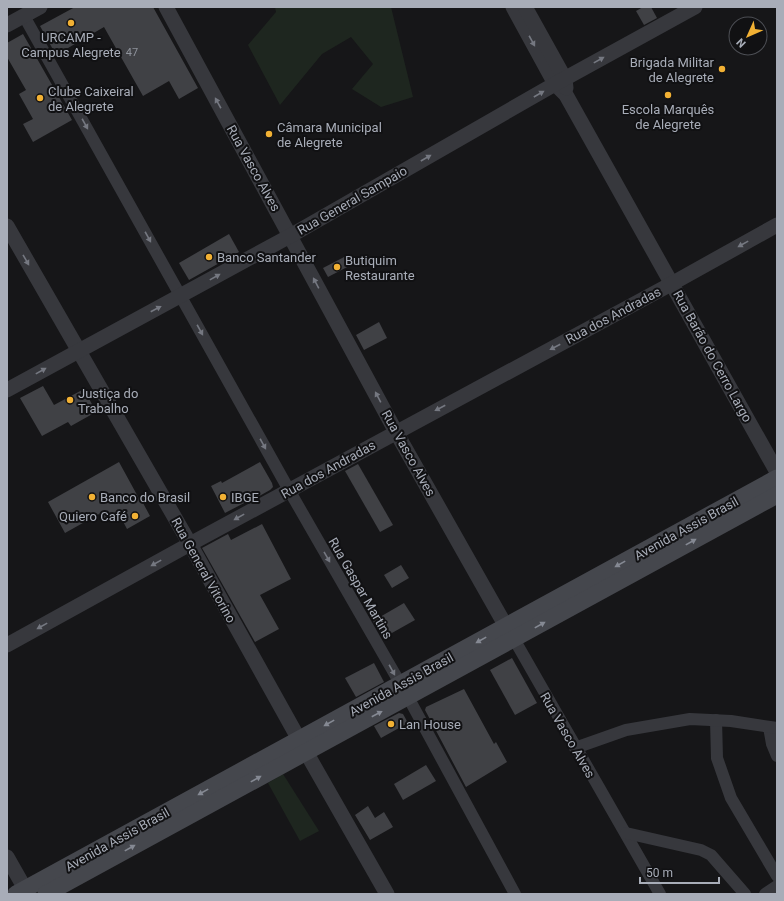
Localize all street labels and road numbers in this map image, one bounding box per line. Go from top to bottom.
street label: Rua Vasco Alves [224,123,284,214]
street label: Rua General Sampaio [295,163,410,238]
street label: Rua dos Andradas [563,284,664,347]
street label: Rua Barão do Cerro Largo [670,288,755,425]
street label: Rua Vasco Alves [379,408,439,499]
street label: Rua dos Andradas [278,437,378,502]
street label: Avenida Assis Brasil [632,494,741,563]
street label: Rua General Vitorino [168,515,239,626]
street label: Rua Gaspar Martins [325,535,396,642]
street label: Avenida Assis Brasil [347,650,456,719]
street label: Rua Vasco Alves [537,690,598,781]
street label: Avenida Assis Brasil [63,805,172,874]

